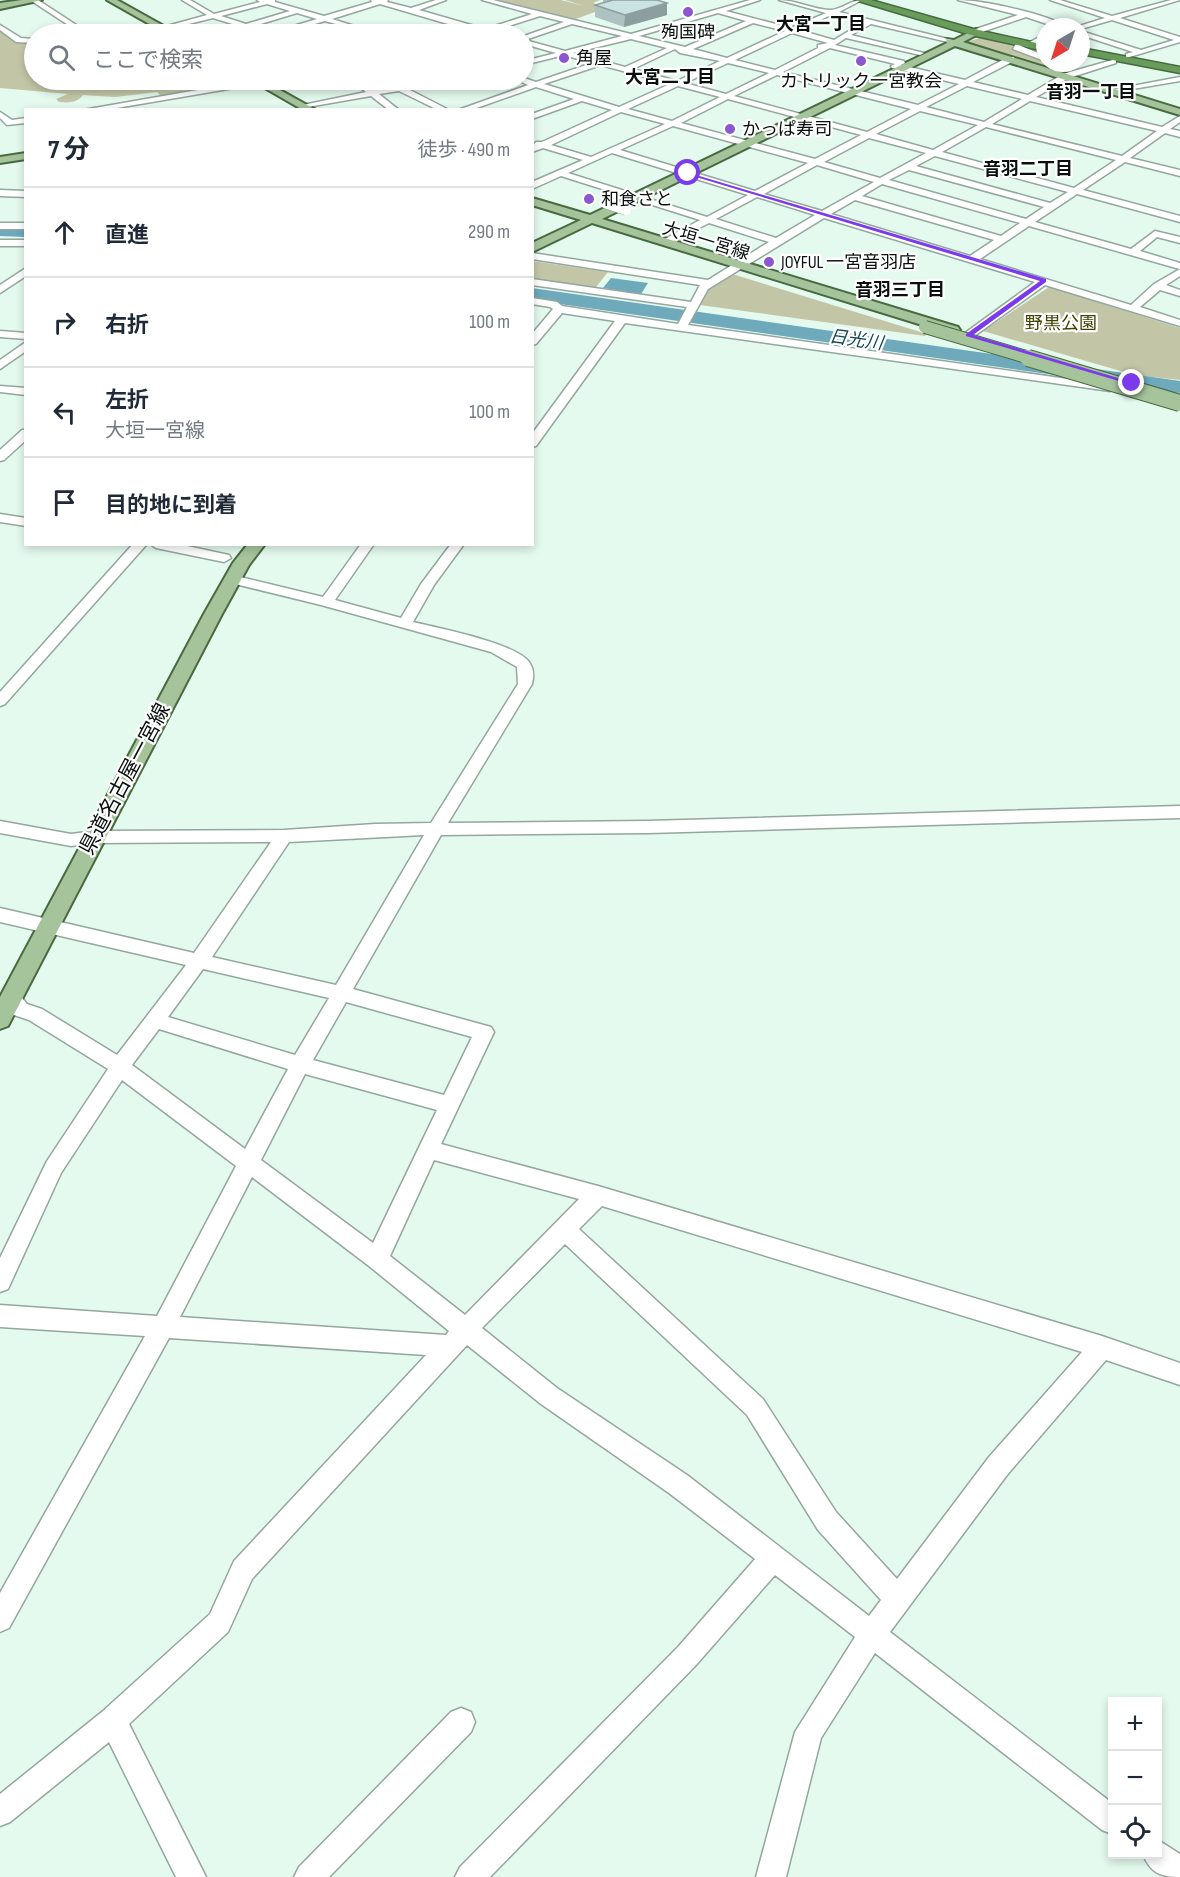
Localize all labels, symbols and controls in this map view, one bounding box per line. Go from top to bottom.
marker: 殉国碑 [681,5,695,19]
district label: 大宮一丁目 [776,14,866,35]
north arrow [1036,18,1090,72]
place label: 殉国碑 [661,22,715,43]
search box [24,24,534,90]
icon: search [45,41,78,74]
text: ここで検索 [93,47,203,74]
place label: 角屋 [576,48,612,69]
marker: 角屋 [557,51,571,65]
marker: カトリック一宮教会 [854,54,868,68]
district label: 大宮二丁目 [625,67,715,88]
place label: カトリック一宮教会 [780,71,942,92]
district label: 音羽一丁目 [1046,82,1136,103]
place label: かっぱ寿司 [742,119,832,140]
marker: かっぱ寿司 [723,122,737,136]
text: 7 分 [48,135,89,166]
text: 徒歩 · 490 m [417,138,510,162]
route start [674,159,700,185]
district label: 音羽二丁目 [983,159,1073,180]
place label: 和食さと [601,189,673,210]
marker: 和食さと [582,192,596,206]
icon: ahead [48,216,81,249]
street label: 大垣一宮線 [660,218,752,264]
text: 290 m [468,220,510,244]
text: 直進 [105,222,149,249]
place label: JOYFUL 一宮音羽店 [780,252,916,273]
marker: JOYFUL 一宮音羽店 [762,255,776,269]
district label: 音羽三丁目 [855,280,945,301]
icon: right [48,306,81,339]
text: 100 m [469,310,510,334]
text: 右折 [105,312,149,339]
park label: 野黒公園 [1025,313,1097,334]
water label: 日光川 [828,326,886,354]
route end [1118,369,1144,395]
text: 左折 [105,387,149,414]
icon: left [48,396,81,429]
text: 100 m [469,400,510,424]
text: 大垣一宮線 [105,419,205,443]
icon: arrive [48,486,81,519]
text: 目的地に到着 [105,492,237,519]
street label: 県道名古屋一宮線 [75,699,175,859]
map controls [1108,1697,1162,1859]
button: + [1108,1697,1162,1751]
button: − [1108,1751,1162,1805]
button: locate [1108,1805,1162,1859]

